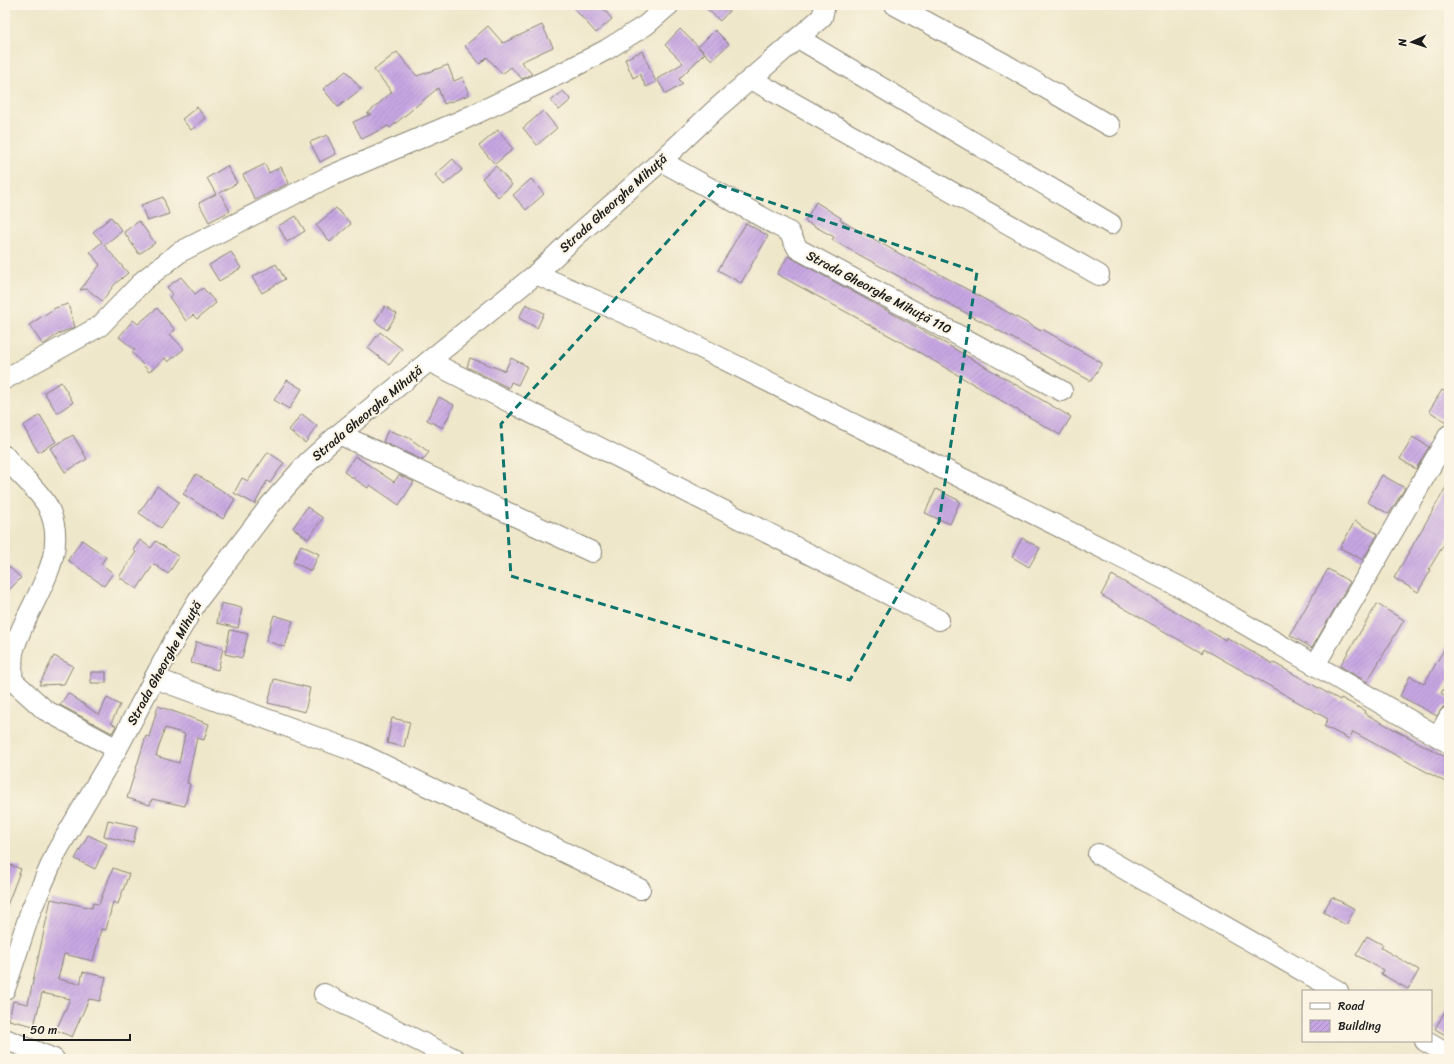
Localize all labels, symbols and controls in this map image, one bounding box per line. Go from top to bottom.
north arrow [1392,22,1432,62]
text: N [1393,38,1412,48]
street label: Strada Gheorghe Mihuță [554,148,673,258]
street label: Strada Gheorghe Mihuță 110 [802,244,956,340]
street label: Strada Gheorghe Mihuță [306,359,428,467]
street label: Strada Gheorghe Mihuță [120,596,208,729]
legend [1302,990,1432,1042]
text: Road [1338,995,1365,1017]
text: Building [1338,1015,1381,1037]
scale bar [24,1016,130,1042]
text: 50 m [30,1019,57,1041]

